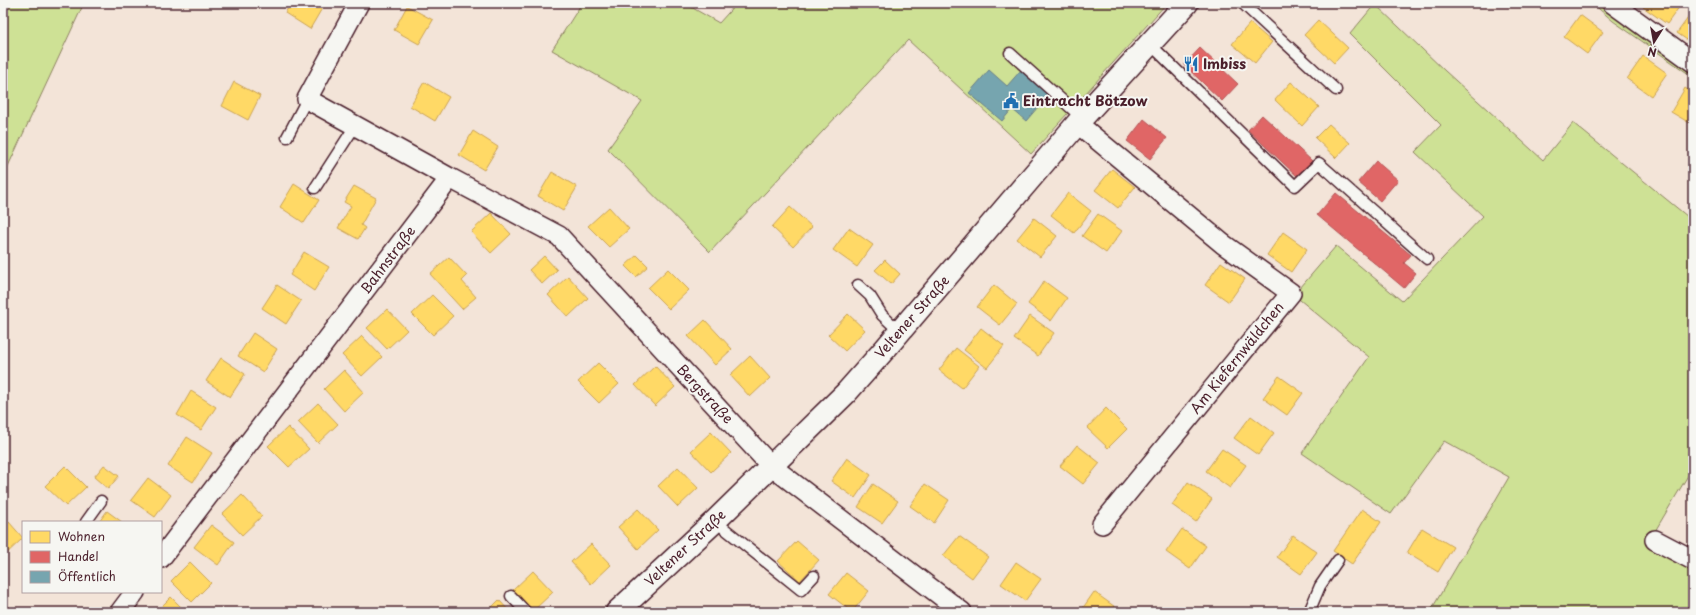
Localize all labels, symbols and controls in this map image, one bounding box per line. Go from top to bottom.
north arrow [1634,22,1674,62]
text: N [1646,43,1658,61]
place label: Imbiss [1203,53,1246,74]
restaurant icon: Imbiss [1182,55,1200,73]
place label: Eintracht Bötzow [1023,90,1148,111]
public building icon: Eintracht Bötzow [1002,92,1020,110]
street label: Bahnstraße [355,221,420,298]
street label: Veltener Straße [870,270,954,363]
street label: Am Kiefernwäldchen [1185,297,1288,418]
street label: Bergstraße [672,359,738,428]
street label: Veltener Straße [639,504,730,591]
legend [22,521,162,593]
text: Wohnen [58,527,105,545]
text: Handel [58,547,98,565]
text: Öffentlich [58,567,116,585]

